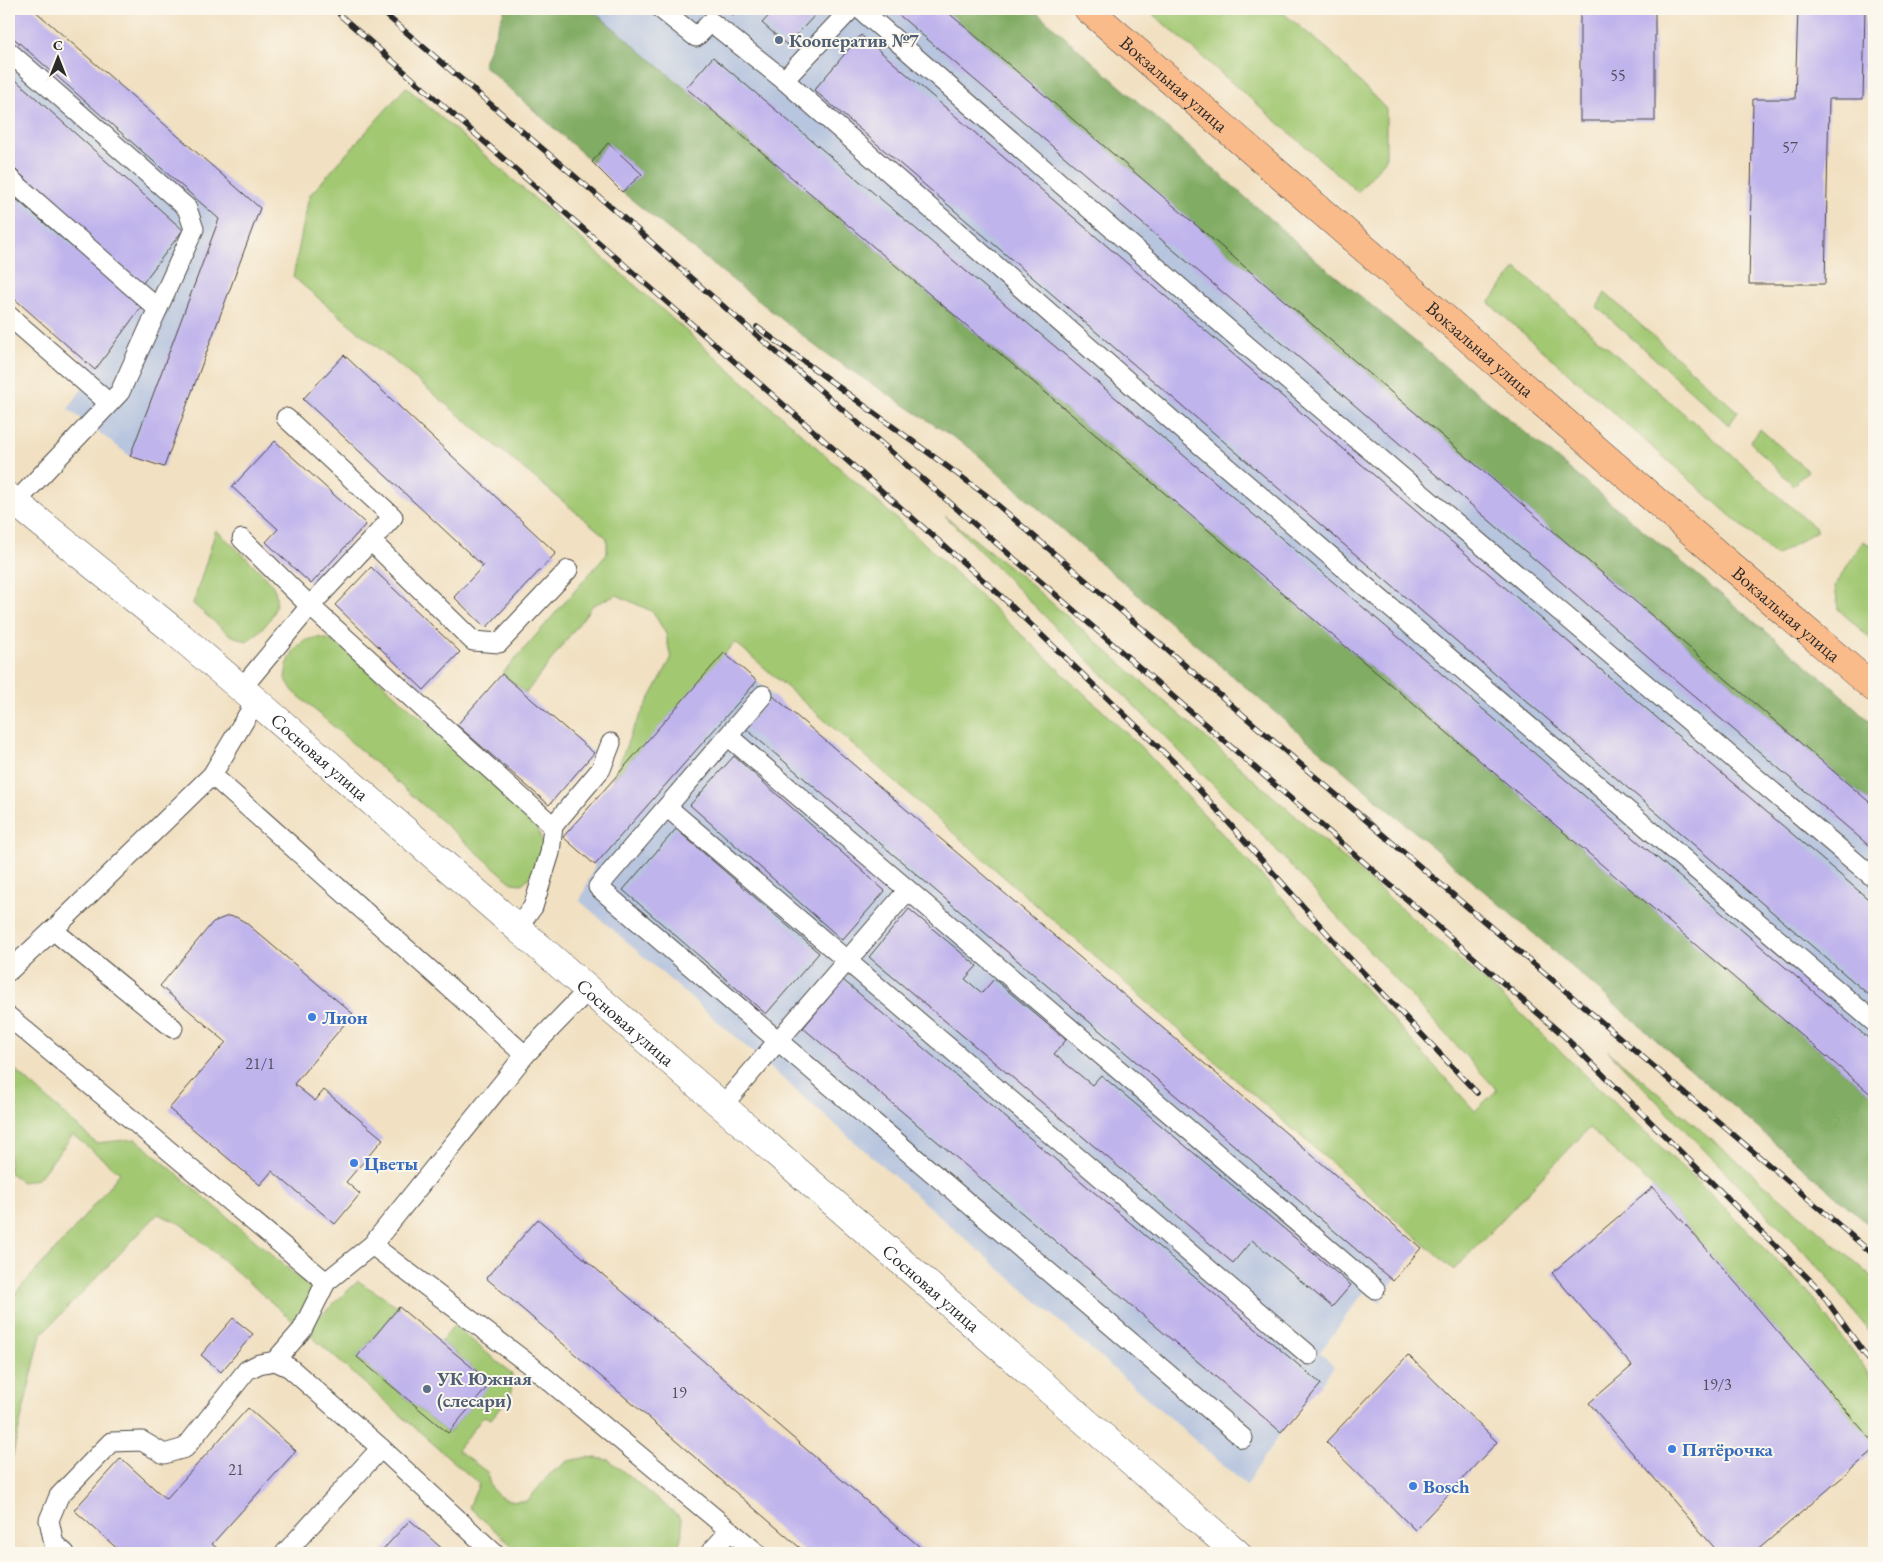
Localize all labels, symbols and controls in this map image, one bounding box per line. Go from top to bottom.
place label: Кооператив №7 [789,28,920,53]
street label: Вокзальная улица [1115,30,1233,138]
north arrow [32,32,82,82]
marker: Кооператив №7 [773,34,785,46]
text: С [53,36,63,54]
house number: 55 [1610,65,1626,86]
house number: 57 [1782,137,1798,158]
street label: Вокзальная улица [1421,296,1540,403]
street label: Вокзальная улица [1727,561,1846,668]
street label: Сосновая улица [265,707,374,807]
street label: Сосновая улица [571,973,680,1072]
place label: Лион [322,1005,368,1030]
marker: Лион [306,1011,318,1023]
house number: 21/1 [245,1053,275,1074]
place label: Цветы [364,1151,419,1176]
marker: Цветы [348,1157,360,1169]
street label: Сосновая улица [877,1239,986,1338]
place label: УК Южная (слесари) [436,1366,532,1413]
house number: 19/3 [1702,1374,1732,1395]
house number: 19 [671,1382,687,1403]
marker: УК Южная (слесари) [421,1383,433,1395]
place label: Пятёрочка [1682,1437,1774,1462]
marker: Пятёрочка [1666,1443,1678,1455]
house number: 21 [228,1459,244,1480]
place label: Bosch [1423,1474,1470,1499]
marker: Bosch [1407,1480,1419,1492]

